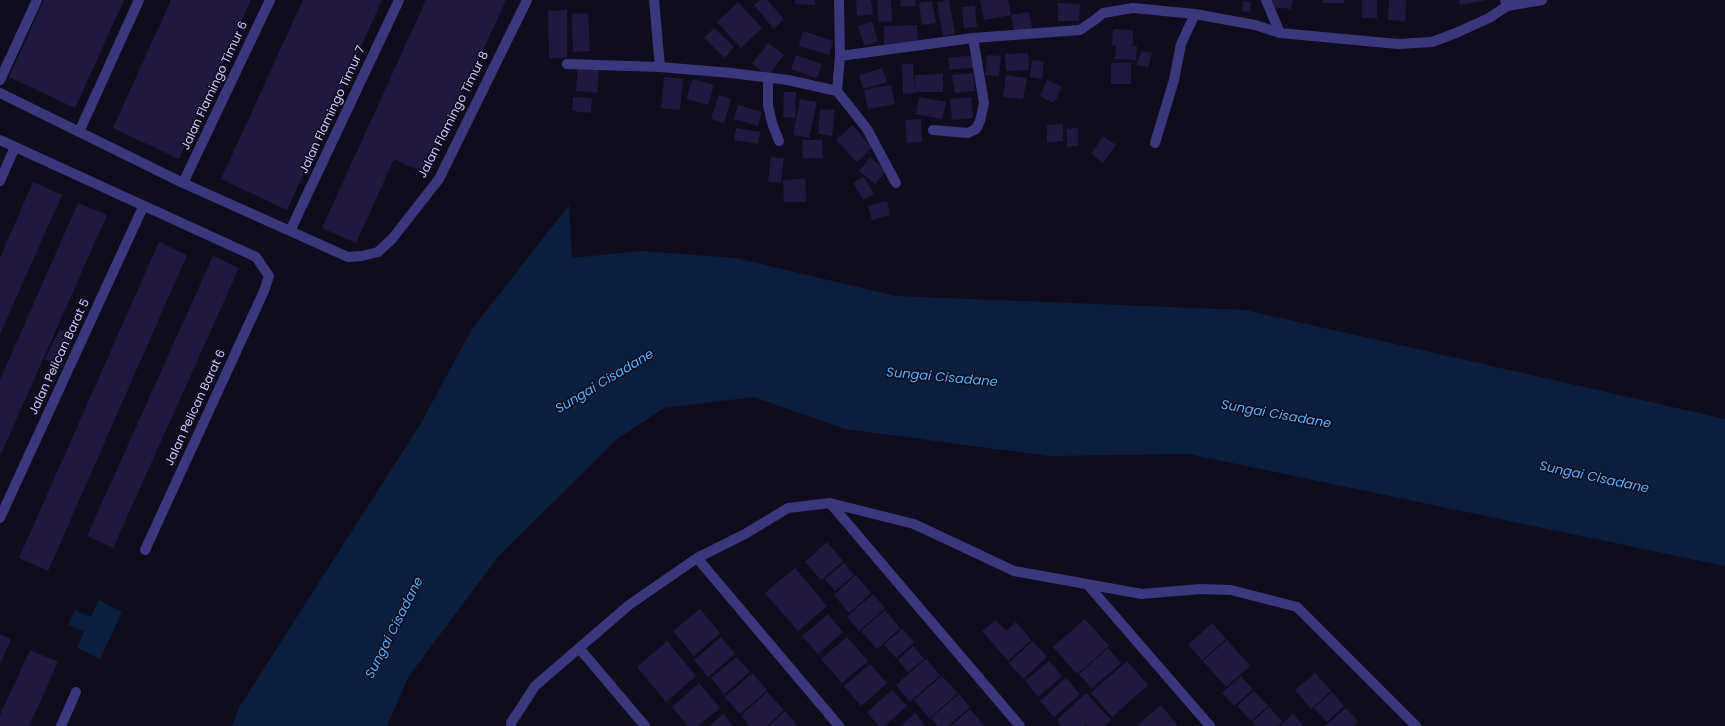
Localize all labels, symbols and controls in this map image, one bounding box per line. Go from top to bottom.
street label: Jalan Flamingo Timur 6 [179,19,251,153]
street label: Jalan Flamingo Timur 7 [297,44,369,176]
street label: Jalan Flamingo Timur 8 [416,49,492,181]
street label: Jalan Pelican Barat 5 [27,297,93,417]
water label: Sungai Cisadane [553,347,657,417]
street label: Jalan Pelican Barat 6 [163,348,229,468]
water label: Sungai Cisadane [886,365,998,391]
water label: Sungai Cisadane [1220,398,1332,432]
water label: Sungai Cisadane [1538,459,1650,497]
water label: Sungai Cisadane [363,575,427,681]

